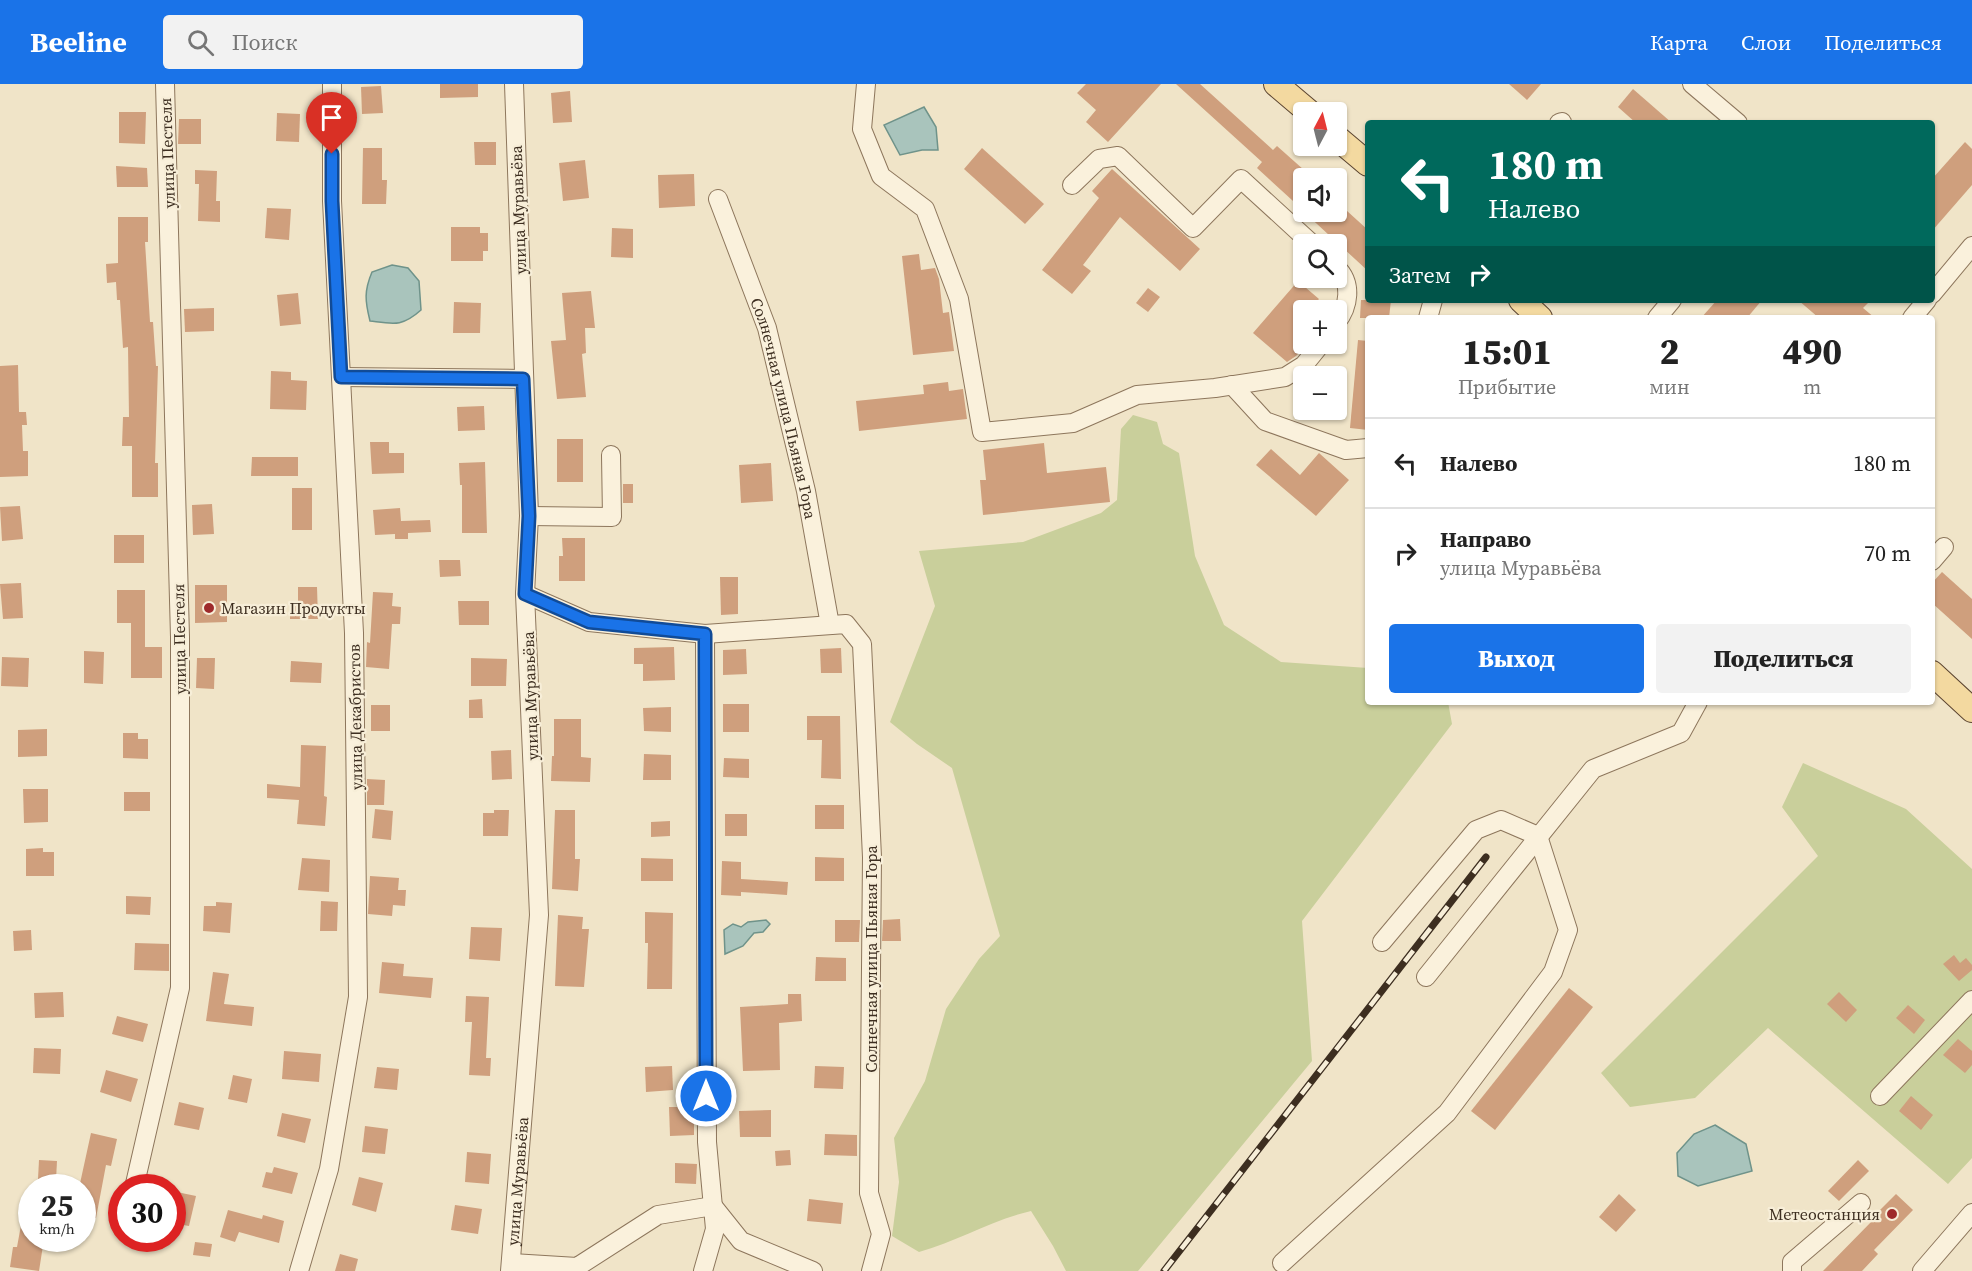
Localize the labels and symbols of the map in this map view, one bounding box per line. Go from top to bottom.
pin [306,92,357,154]
street label: улица Пестеля [154,97,180,209]
north arrow [1293,102,1347,156]
street label: улица Муравьёва [505,144,531,275]
street label: Солнечная улица Пьяная Гора [745,294,822,522]
street label: улица Пестеля [167,583,191,695]
place label: Магазин Продукты [221,597,366,619]
marker: Магазин Продукты [202,601,216,615]
street label: улица Муравьёва [517,630,543,761]
street label: улица Декабристов [343,644,367,790]
street label: Солнечная улица Пьяная Гора [860,844,882,1073]
position arrow [674,1064,738,1128]
street label: улица Муравьёва [501,1115,534,1247]
speed limit sign: 30 [108,1174,186,1252]
place label: Метеостанция [1769,1203,1880,1225]
marker: Метеостанция [1885,1207,1899,1221]

